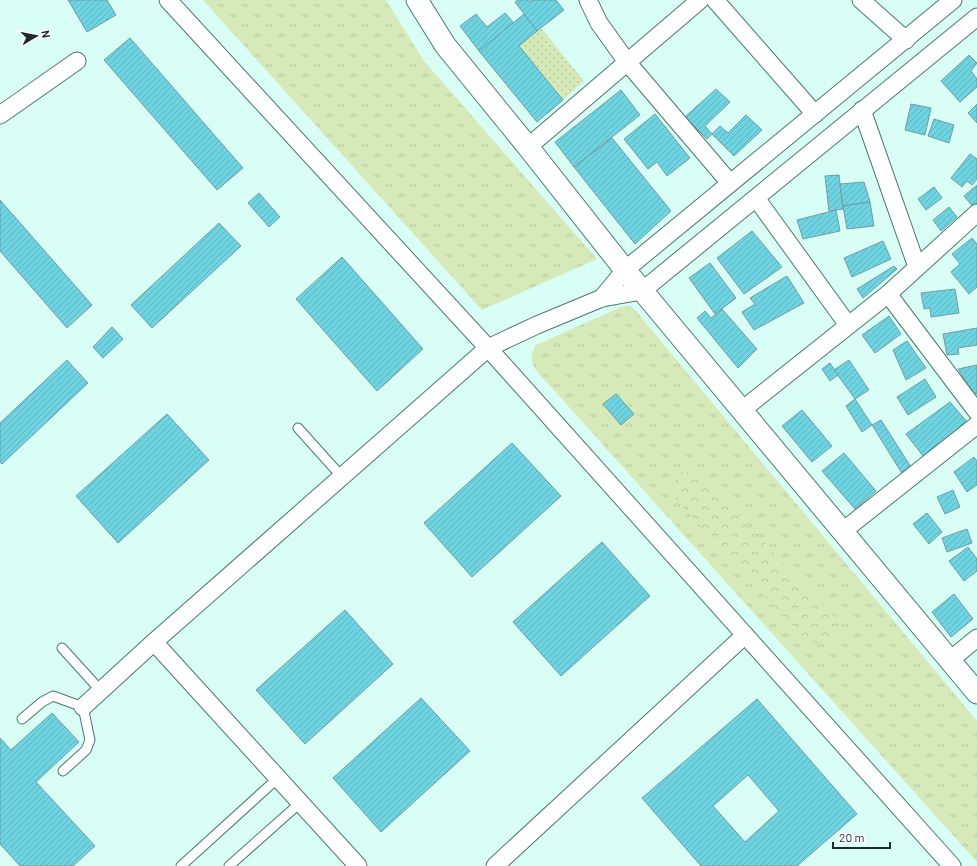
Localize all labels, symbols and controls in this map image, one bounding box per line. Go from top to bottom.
north arrow [16,16,56,56]
text: N [39,29,53,39]
scale bar [833,824,890,850]
text: 20 m [839,830,865,844]

